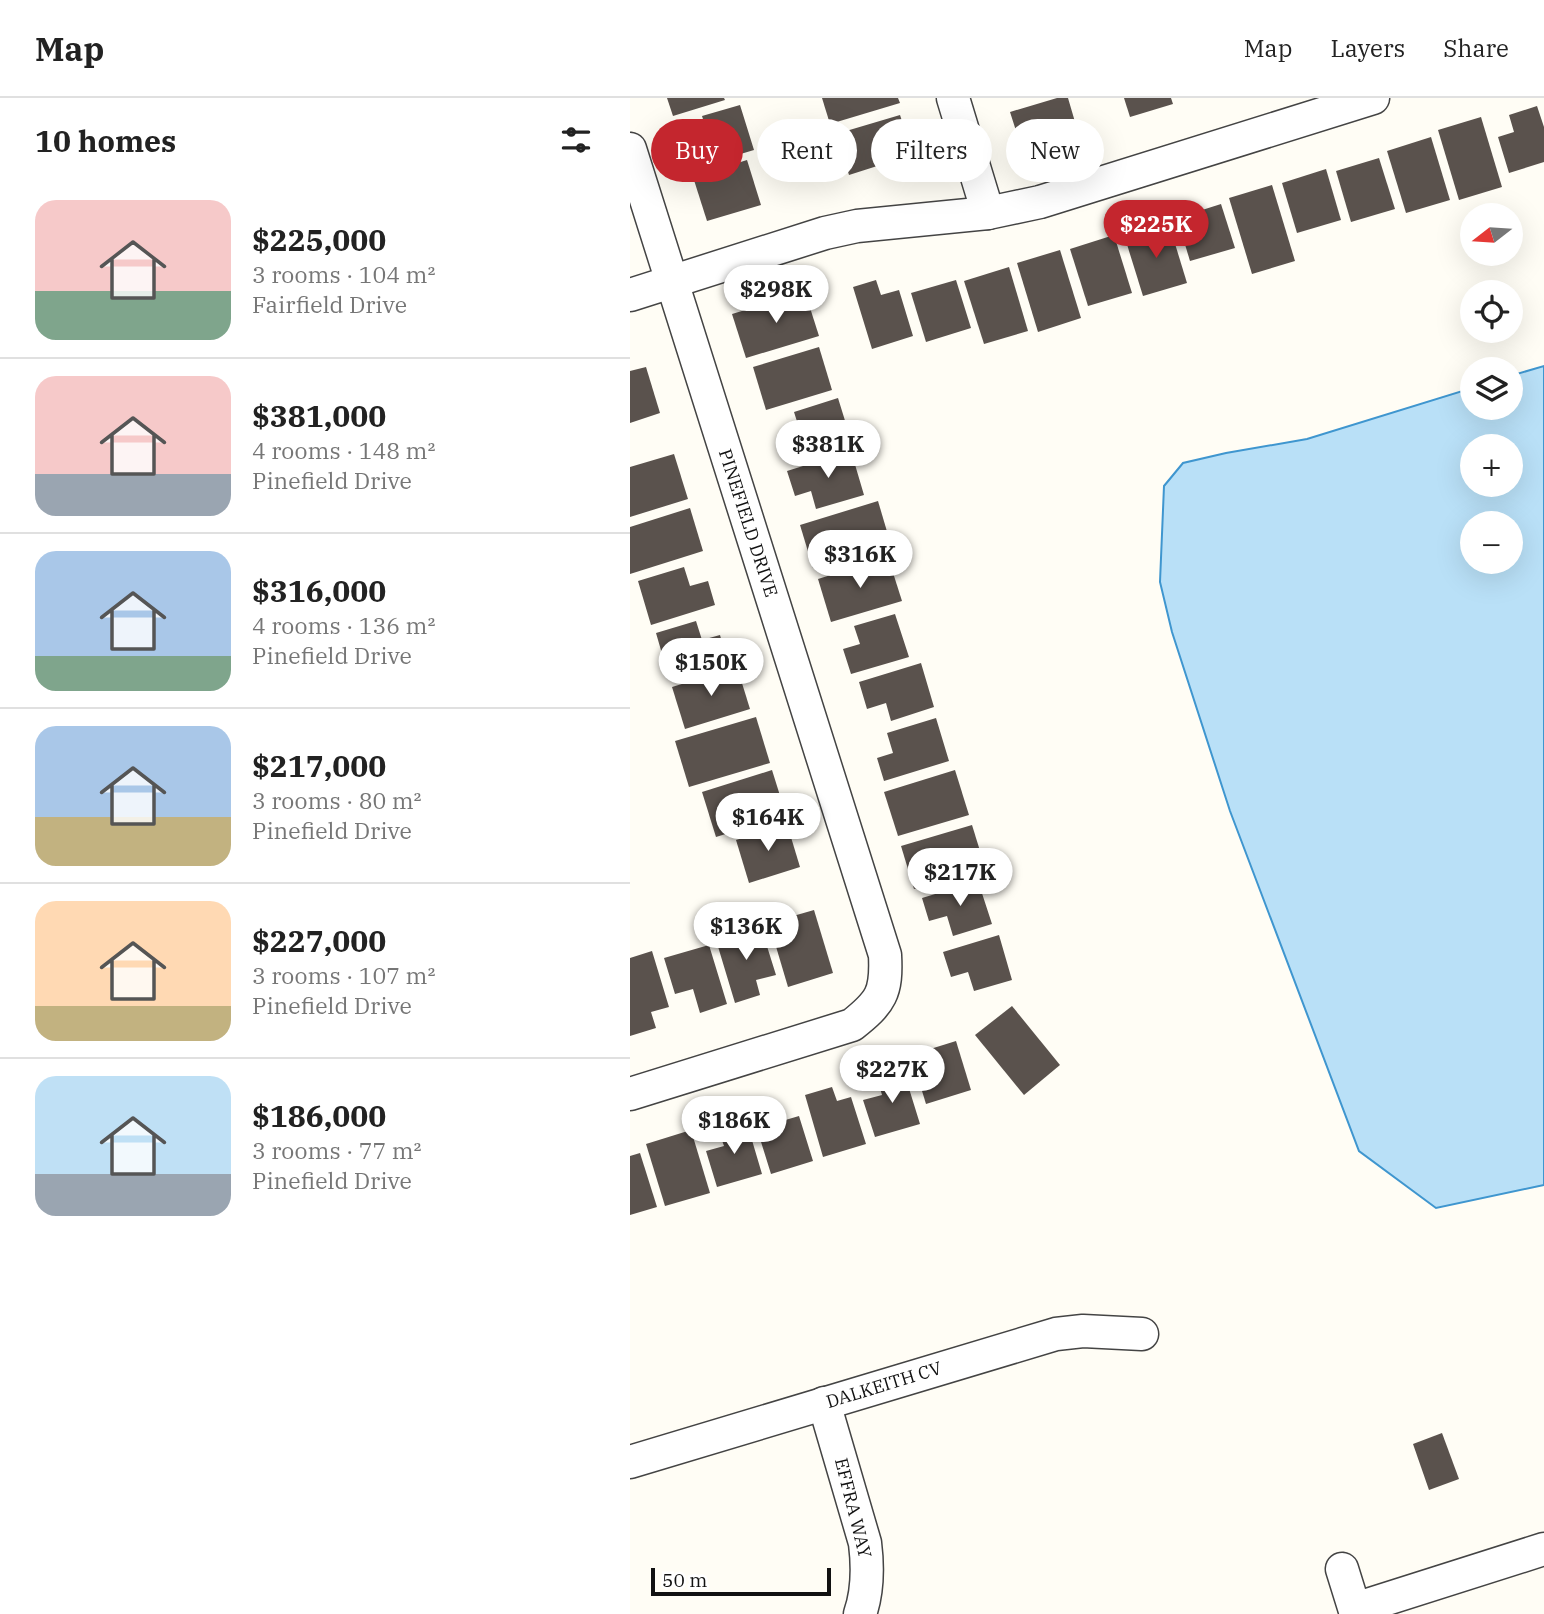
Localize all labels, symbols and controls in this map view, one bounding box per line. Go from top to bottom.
text: Map [35,27,104,70]
text: Map [1244,32,1292,64]
text: Layers [1330,32,1405,64]
text: Share [1443,32,1509,64]
chip: Buy [651,119,743,182]
chip: Rent [757,119,857,182]
chip: Filters [871,119,992,182]
chip: New [1006,119,1104,182]
text: 10 homes [35,121,176,160]
icon: filters [557,121,595,159]
pin: $225K [1107,200,1205,260]
north arrow [1460,203,1522,266]
map controls [1460,203,1523,574]
text: $225K [1120,208,1192,238]
text: $225,000 [252,220,386,259]
icon: home [91,228,175,312]
text: 3 rooms · 104 m² [252,259,435,289]
pin: $298K [727,266,825,325]
text: $298K [740,273,812,303]
button: locate [1460,280,1523,343]
text: Fairfield Drive [252,289,407,319]
button: layers [1460,357,1523,420]
text: $381,000 [252,396,386,435]
icon: home [91,404,175,488]
pin: $381K [779,420,877,480]
text: $381K [792,428,864,458]
button: + [1460,434,1523,497]
text: 4 rooms · 148 m² [252,435,435,465]
street label: PINEFIELD DRIVE [714,446,783,600]
text: Pinefield Drive [252,465,412,495]
button: − [1460,511,1523,574]
pin: $316K [811,531,909,590]
text: $316K [824,538,896,568]
text: $316,000 [252,571,386,610]
icon: home [91,579,175,663]
text: 4 rooms · 136 m² [252,610,435,640]
pin: $150K [662,638,760,698]
text: Pinefield Drive [252,640,412,670]
text: $150K [675,646,747,676]
text: $217,000 [252,746,386,785]
icon: home [91,754,175,838]
text: 3 rooms · 80 m² [252,785,422,815]
pin: $164K [719,794,817,853]
text: $164K [732,801,804,831]
text: Pinefield Drive [252,815,412,845]
pin: $217K [911,848,1009,908]
text: $217K [924,856,996,886]
pin: $136K [697,902,795,962]
text: $136K [710,910,782,940]
text: $227,000 [252,921,386,960]
icon: home [91,929,175,1013]
text: 3 rooms · 107 m² [252,960,435,990]
text: Pinefield Drive [252,990,412,1020]
pin: $227K [843,1046,941,1105]
text: $227K [856,1053,928,1083]
text: $186,000 [252,1096,386,1135]
pin: $186K [685,1096,783,1156]
icon: home [91,1104,175,1188]
text: $186K [698,1104,770,1134]
text: 3 rooms · 77 m² [252,1135,422,1165]
text: Pinefield Drive [252,1165,412,1195]
street label: DALKEITH CV [823,1356,944,1413]
street label: EFFRA WAY [830,1455,877,1561]
scale bar [651,1565,831,1597]
text: 50 m [662,1568,707,1592]

